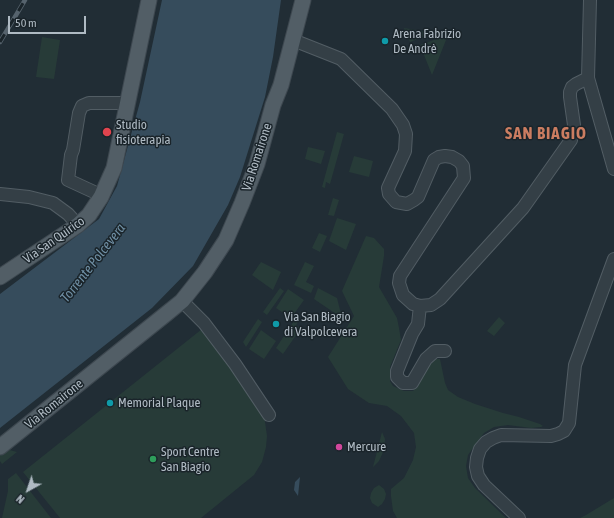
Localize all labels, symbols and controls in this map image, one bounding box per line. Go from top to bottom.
scale bar [10,8,88,34]
text: 50 m [15,16,37,30]
place label: Arena Fabrizio De Andrè [393,26,461,57]
marker: Arena Fabrizio De Andrè [380,36,390,46]
place label: Studio fisioterapia [116,117,171,148]
street label: Via Romairone [239,121,275,193]
district label: SAN BIAGIO [505,124,587,144]
marker: Studio fisioterapia [101,126,113,138]
street label: Via San Quirico [20,213,88,267]
water label: Torrente Polcevera [57,220,129,306]
place label: Via San Biagio di Valpolcevera [284,309,357,340]
marker: Via San Biagio di Valpolcevera [271,319,281,329]
street label: Via Romairone [22,376,86,432]
place label: Memorial Plaque [118,395,200,411]
marker: Memorial Plaque [105,398,115,408]
place label: Mercure [347,439,386,455]
marker: Mercure [334,442,344,452]
place label: Sport Centre San Biagio [161,444,219,475]
marker: Sport Centre San Biagio [148,454,158,464]
north arrow [8,470,48,510]
text: N [14,493,27,506]

